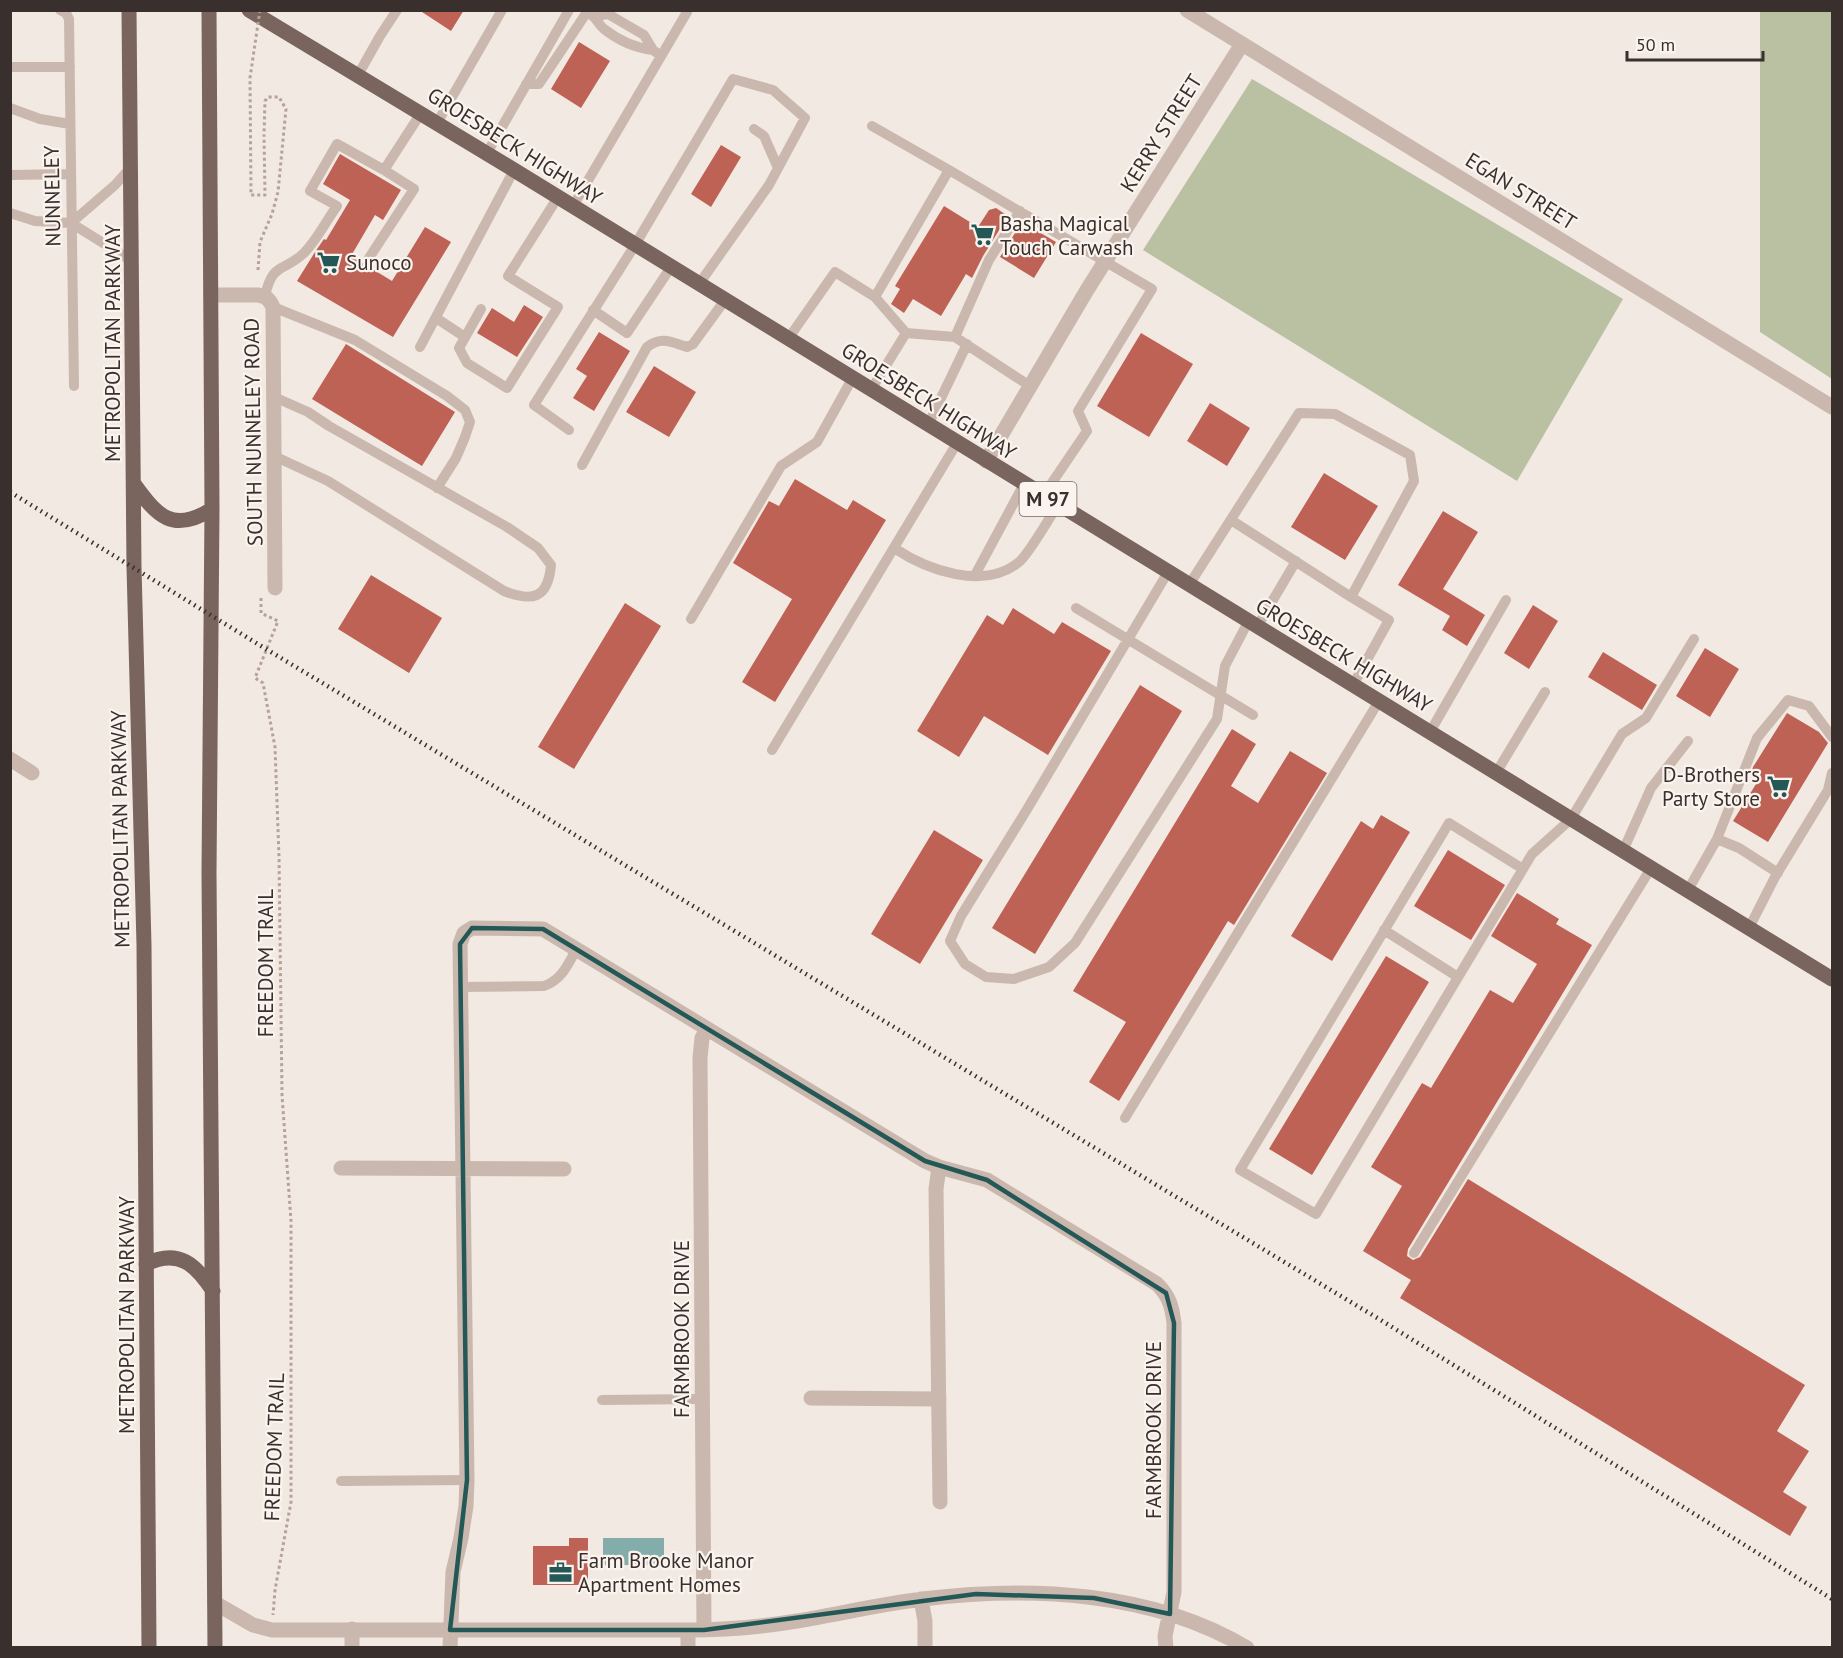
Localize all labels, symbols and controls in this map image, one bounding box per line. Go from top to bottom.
scale bar [1627,24,1764,62]
text: 50 m [1636,33,1675,56]
street label: KERRY STREET [1114,69,1208,197]
street label: GROESBECK HIGHWAY [423,81,608,211]
street label: NUNNELEY [38,145,66,247]
street label: EGAN STREET [1461,146,1582,236]
place label: Basha Magical Touch Carwash [1000,210,1133,261]
supermarket icon: Basha Magical Touch Carwash [969,222,995,248]
street label: METROPOLITAN PARKWAY [99,224,126,462]
supermarket icon: Sunoco [315,249,341,275]
place label: Sunoco [346,249,411,276]
street label: SOUTH NUNNELEY ROAD [238,318,268,546]
street label: GROESBECK HIGHWAY [837,336,1022,466]
road number: M 97 [1020,482,1076,516]
street label: GROESBECK HIGHWAY [1251,592,1437,718]
street label: METROPOLITAN PARKWAY [104,710,136,948]
place label: D-Brothers Party Store [1662,761,1760,812]
supermarket icon: D-Brothers Party Store [1765,773,1791,799]
street label: FREEDOM TRAIL [252,889,279,1037]
street label: METROPOLITAN PARKWAY [113,1196,140,1434]
street label: FARMBROOK DRIVE [668,1240,695,1418]
street label: FARMBROOK DRIVE [1140,1341,1167,1519]
street label: FREEDOM TRAIL [258,1372,290,1522]
place label: Farm Brooke Manor Apartment Homes [578,1547,754,1598]
office icon: Farm Brooke Manor Apartment Homes [547,1559,573,1585]

